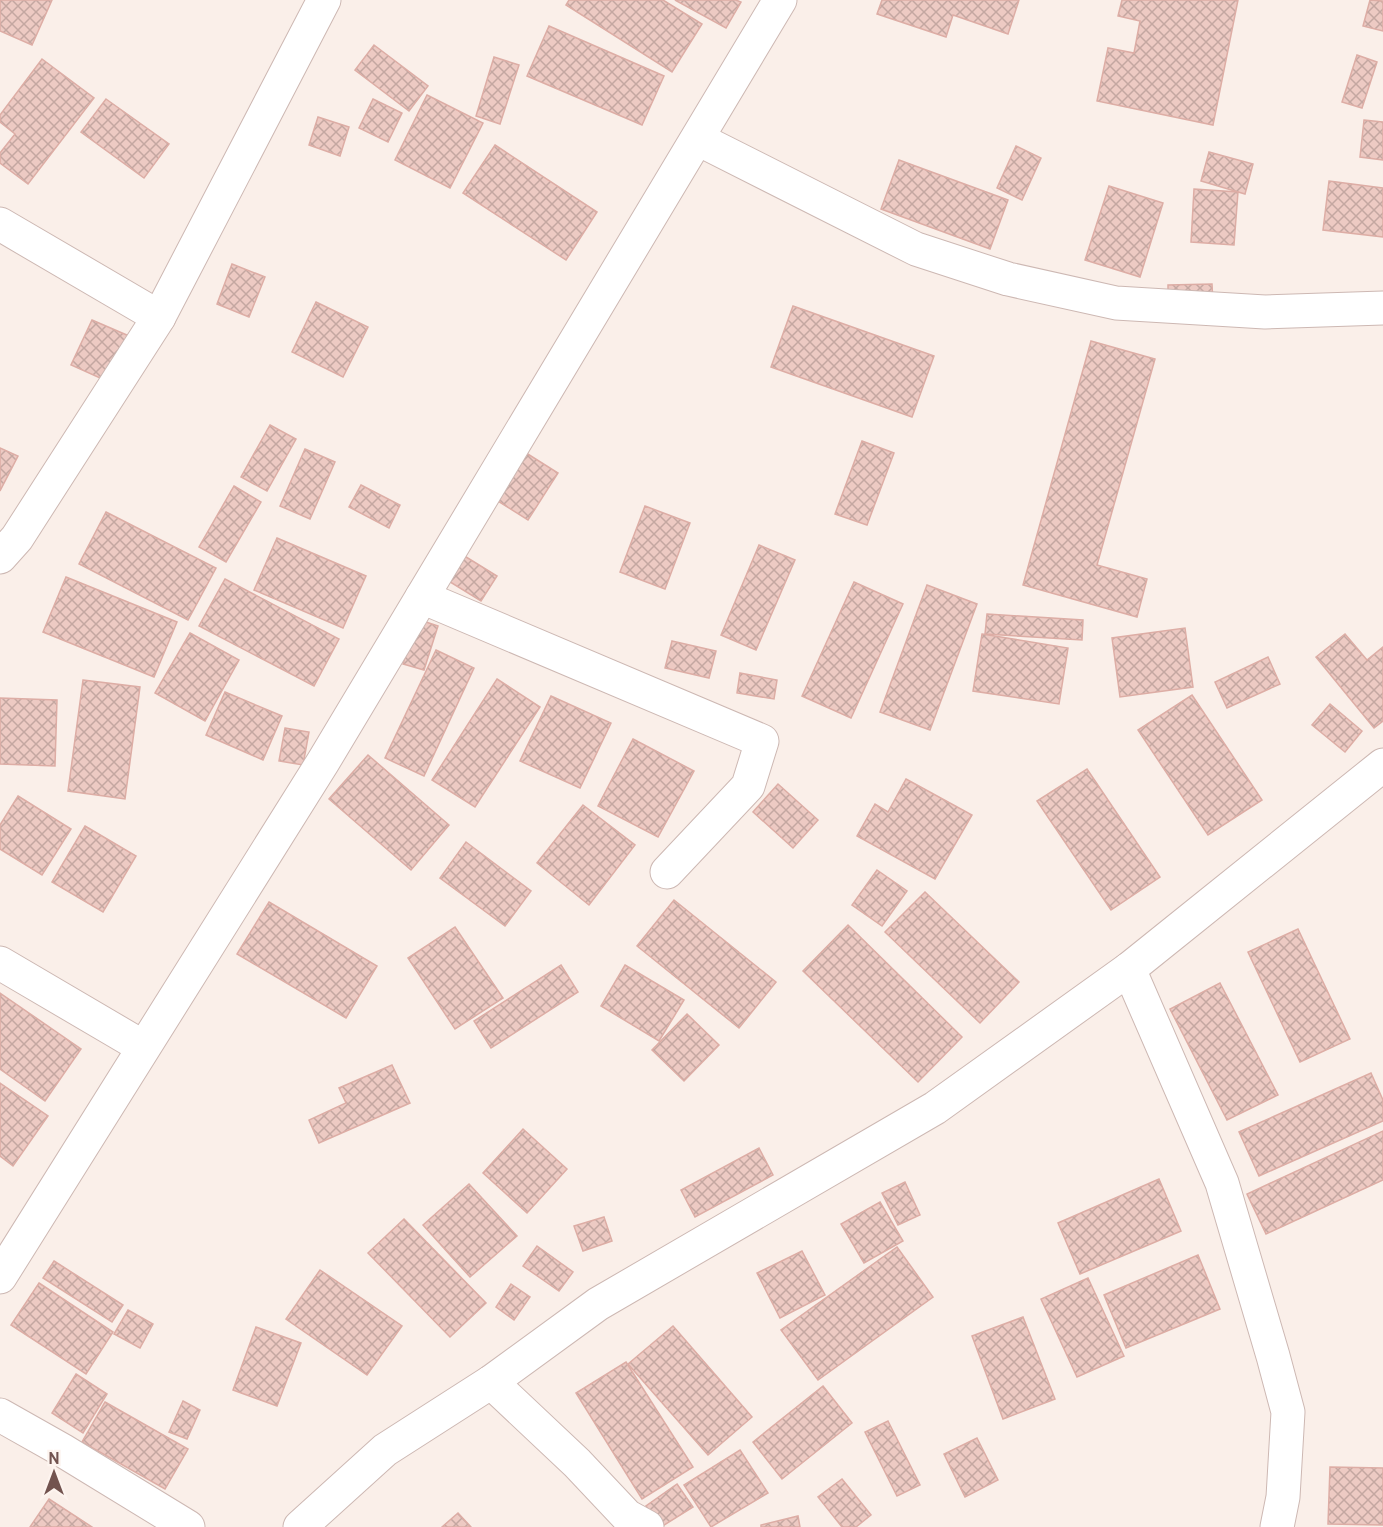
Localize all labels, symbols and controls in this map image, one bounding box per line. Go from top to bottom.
north arrow [24,1443,84,1503]
text: N [48,1450,60,1470]

